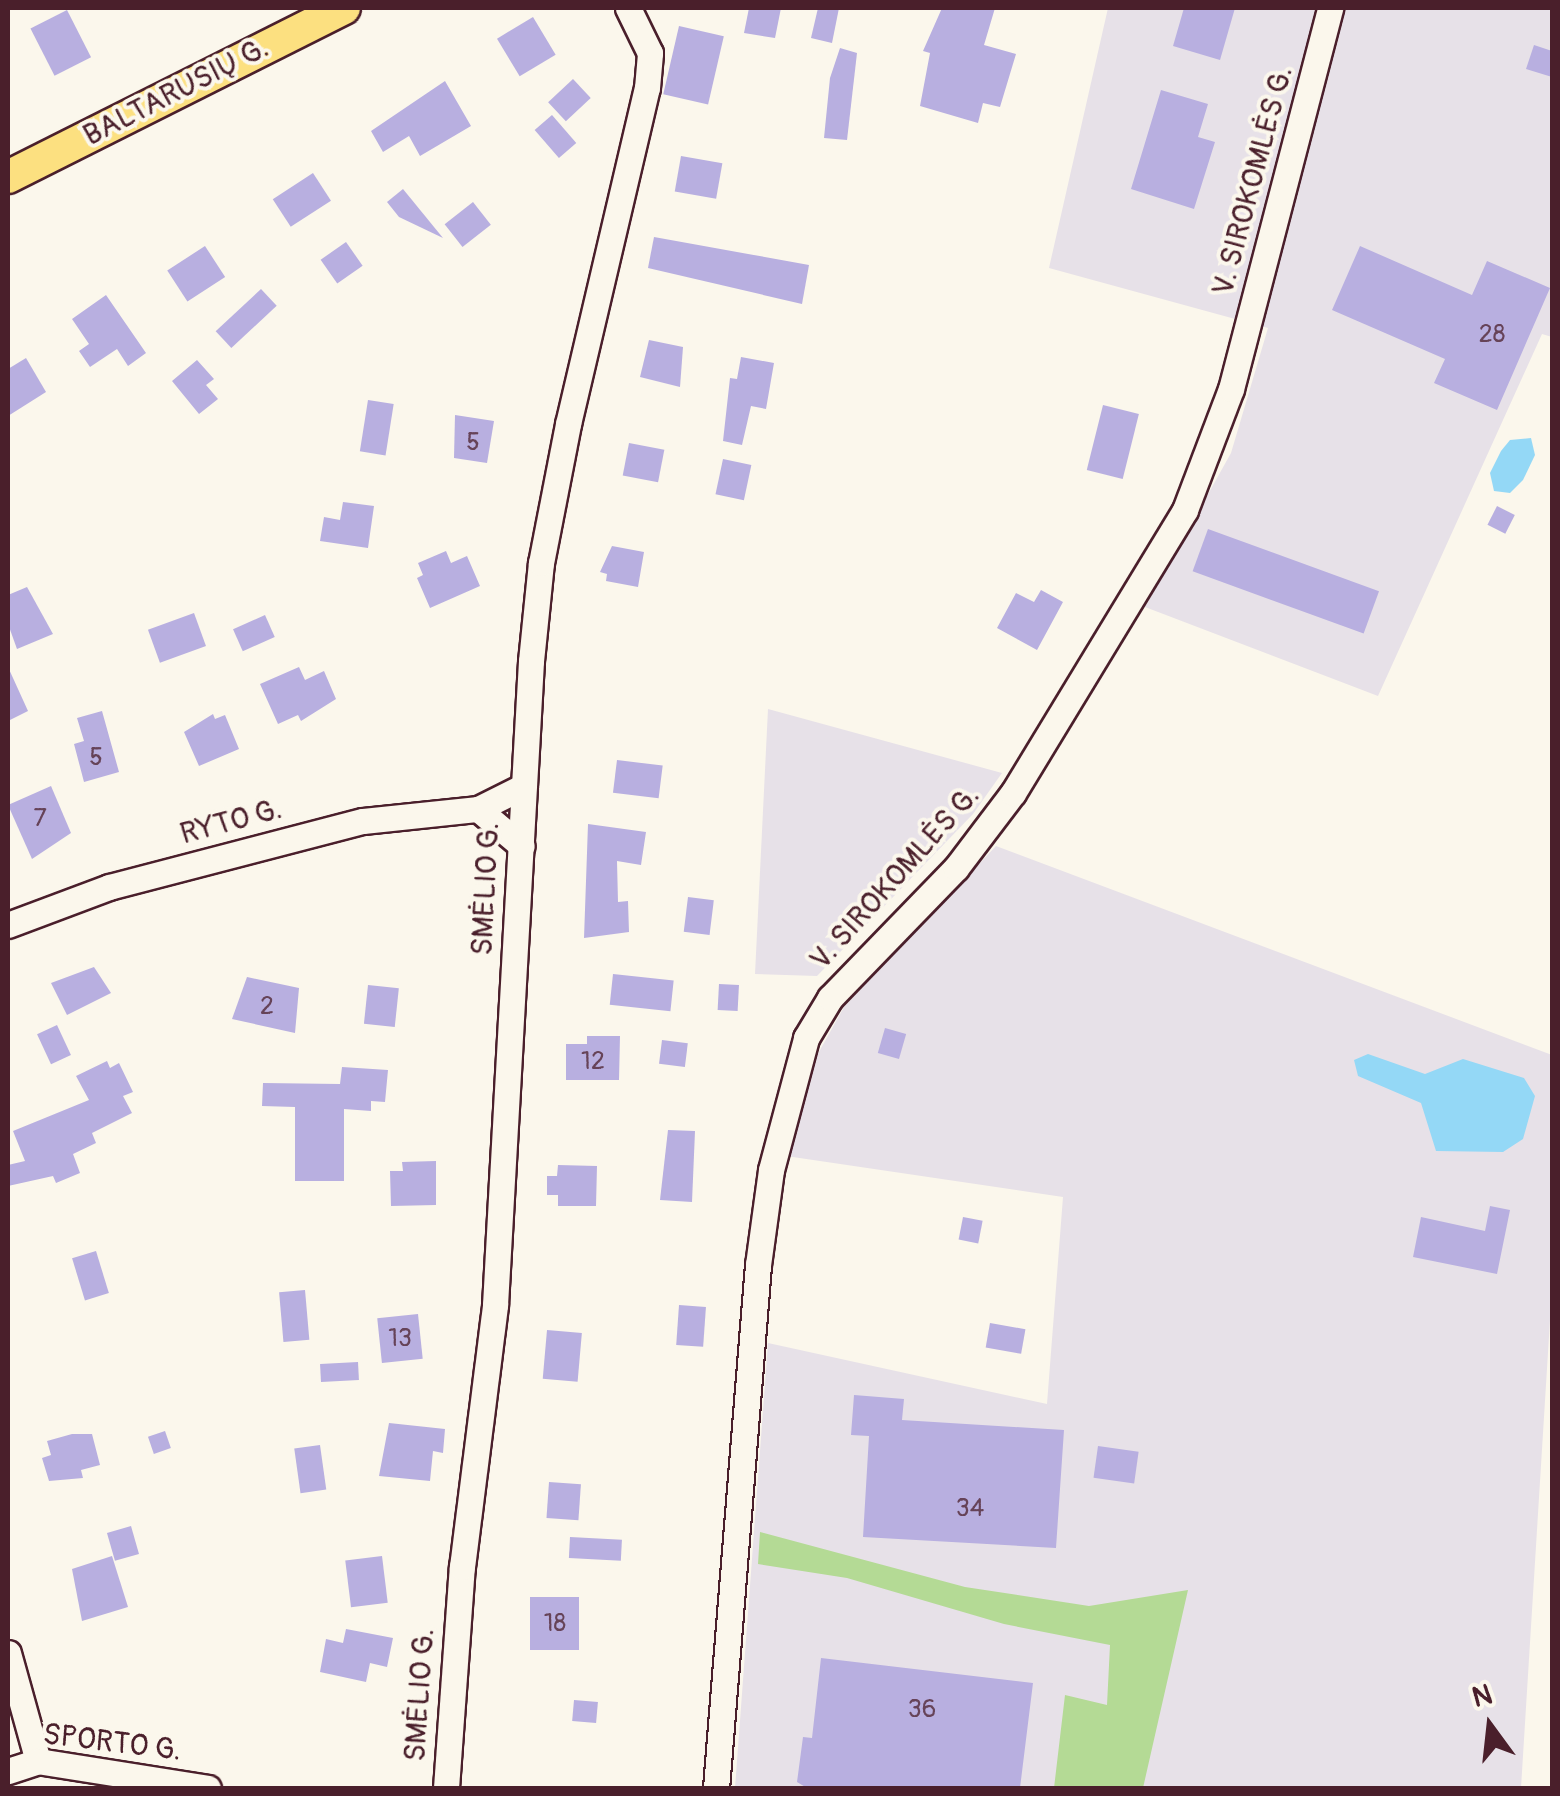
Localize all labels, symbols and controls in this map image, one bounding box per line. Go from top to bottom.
street label: BALTARUSIŲ G. [77,30,275,154]
street label: V. SIROKOMLĖS G. [1205,62,1301,300]
house number: 28 [1479,320,1505,350]
house number: 5 [466,428,480,458]
house number: 5 [89,743,103,773]
street label: V. SIROKOMLĖS G. [803,778,987,978]
street label: RYTO G. [176,791,286,853]
house number: 7 [33,804,47,834]
street label: SMĖLIO G. [465,822,507,956]
house number: 2 [260,992,274,1022]
house number: 12 [581,1047,605,1077]
house number: 13 [388,1324,412,1354]
house number: 34 [956,1494,984,1524]
house number: 18 [544,1609,566,1639]
street label: SMĖLIO G. [397,1627,443,1763]
north arrow [1440,1676,1540,1776]
text: N [1468,1677,1496,1716]
house number: 36 [908,1695,936,1725]
street label: SPORTO G. [41,1717,183,1769]

